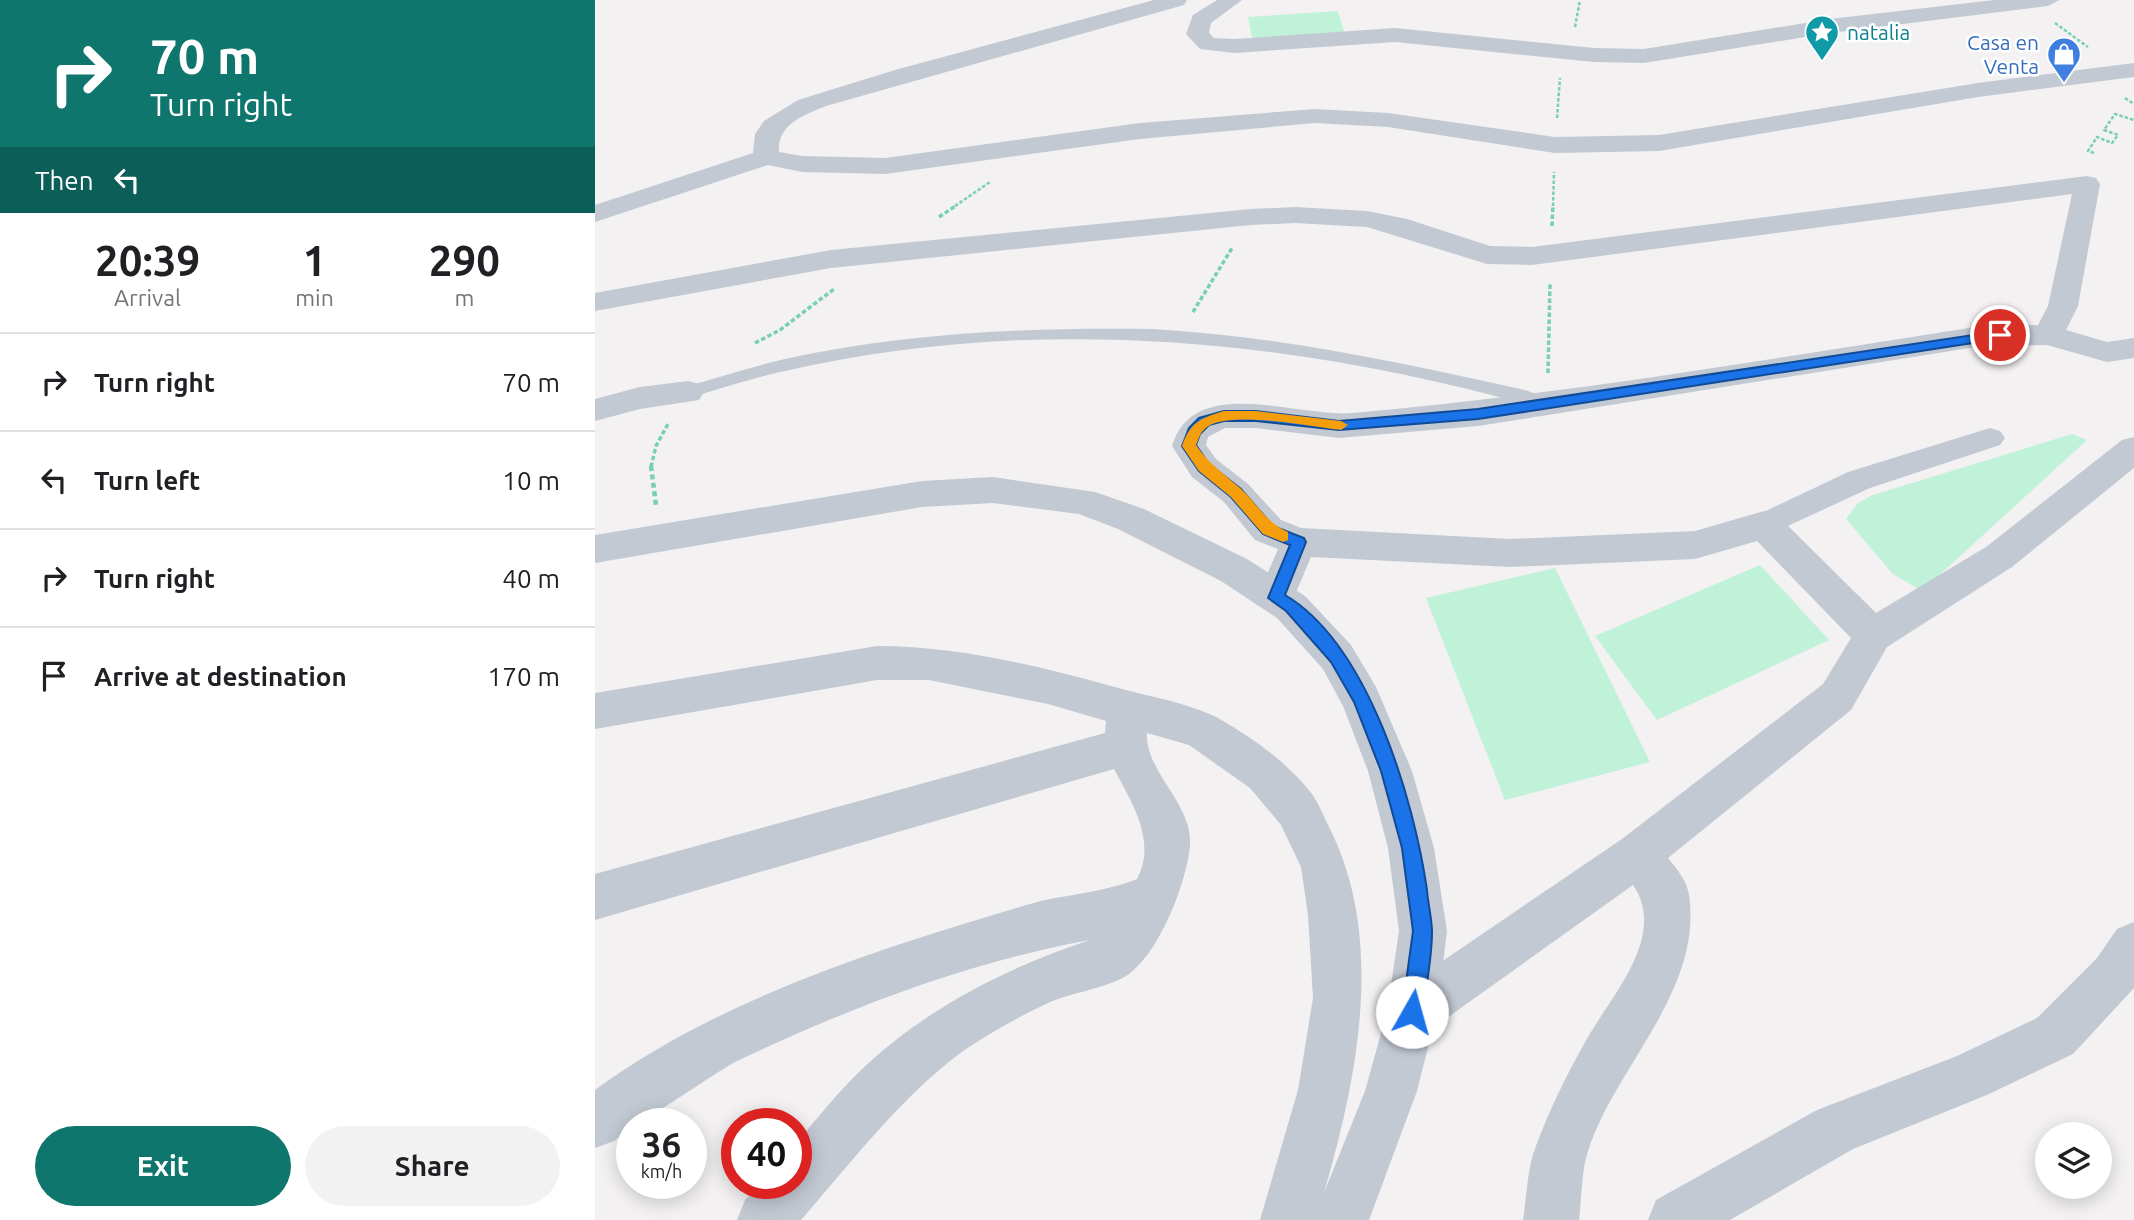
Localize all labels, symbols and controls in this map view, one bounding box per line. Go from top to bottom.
place icon: natalia [1803,13,1841,62]
place label: natalia [1847,20,1910,44]
icon: right [35,28,126,119]
text: 70 m [150,28,259,83]
place label: Casa en Venta [1967,30,2039,78]
shop icon: Casa en Venta [2045,35,2083,84]
text: Turn right [150,86,292,122]
icon: left [108,161,146,199]
text: Then [35,166,94,195]
text: 20:39 [95,237,200,284]
text: 1 [303,237,326,284]
text: 290 [429,237,500,284]
text: Arrival [114,285,181,310]
text: min [295,285,334,310]
text: m [454,285,474,310]
pin [1970,305,2030,365]
icon: arrive [1981,316,2019,354]
icon: right [35,363,73,401]
text: Turn right [94,368,215,397]
text: 70 m [502,368,560,397]
icon: left [35,461,73,499]
text: Turn left [94,466,200,495]
text: 10 m [502,466,560,495]
icon: right [35,559,73,597]
text: Turn right [94,564,215,593]
text: 40 m [502,564,560,593]
icon: arrive [35,657,73,695]
text: Arrive at destination [94,662,347,691]
text: 170 m [488,662,560,691]
position arrow [1375,975,1449,1049]
speed limit sign: 40 [721,1108,812,1199]
map controls [2035,1122,2112,1199]
button: layers [2035,1122,2112,1199]
text: 36 [642,1124,681,1164]
button: Exit [35,1126,291,1206]
button: Share [305,1126,560,1206]
text: km/h [641,1161,682,1181]

